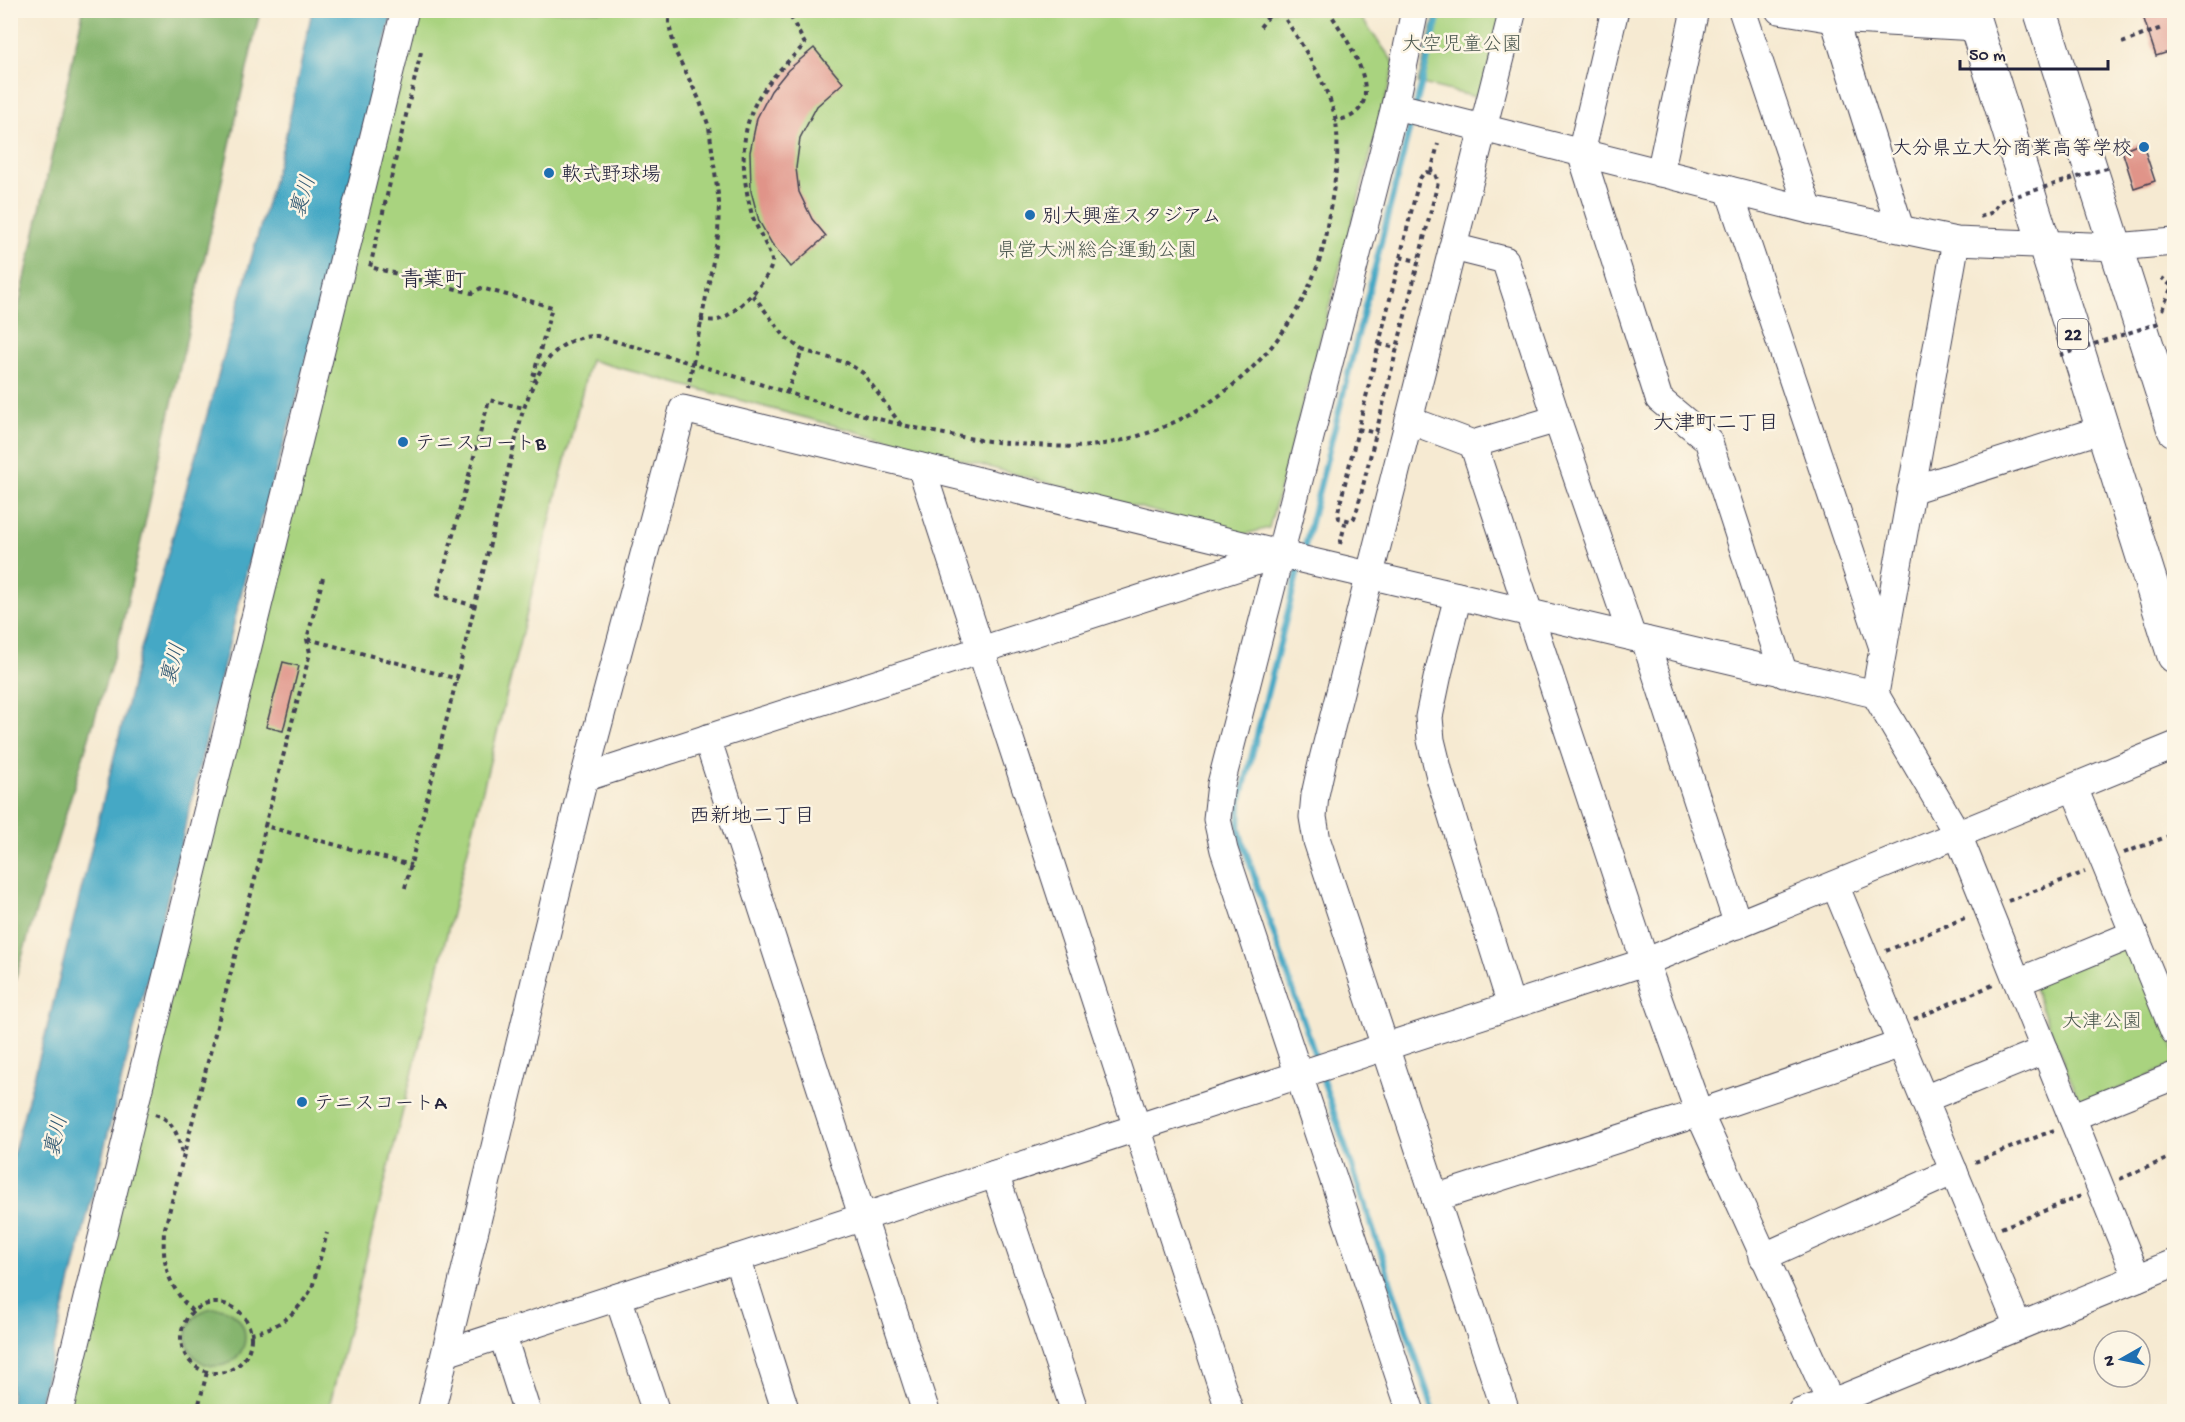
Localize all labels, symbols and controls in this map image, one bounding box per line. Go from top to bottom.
park label: 大空児童公園 [1402,33,1522,58]
scale bar [1960,33,2108,71]
text: 50 m [1969,46,2006,67]
place label: 大分県立大分商業高等学校 [1892,137,2132,162]
marker: 大分県立大分商業高等学校 [2137,140,2151,154]
place label: 軟式野球場 [561,163,661,188]
marker: 軟式野球場 [542,166,556,180]
water label: 裏川 [285,173,323,221]
place label: 別大興産スタジアム [1042,205,1222,230]
marker: 別大興産スタジアム [1023,208,1037,222]
park label: 県営大洲総合運動公園 [997,239,1197,264]
district label: 青葉町 [400,268,466,295]
road number: 22 [2058,319,2088,349]
district label: 大津町二丁目 [1653,412,1779,438]
place label: テニスコートB [415,434,546,457]
marker: テニスコートB [396,435,410,449]
water label: 裏川 [156,641,193,688]
district label: 西新地二丁目 [689,805,815,831]
park label: 大津公園 [2062,1010,2142,1035]
place label: テニスコートA [314,1094,447,1117]
marker: テニスコートA [295,1095,309,1109]
water label: 裏川 [40,1113,75,1160]
north arrow [2092,1329,2152,1389]
text: N [2100,1354,2121,1367]

